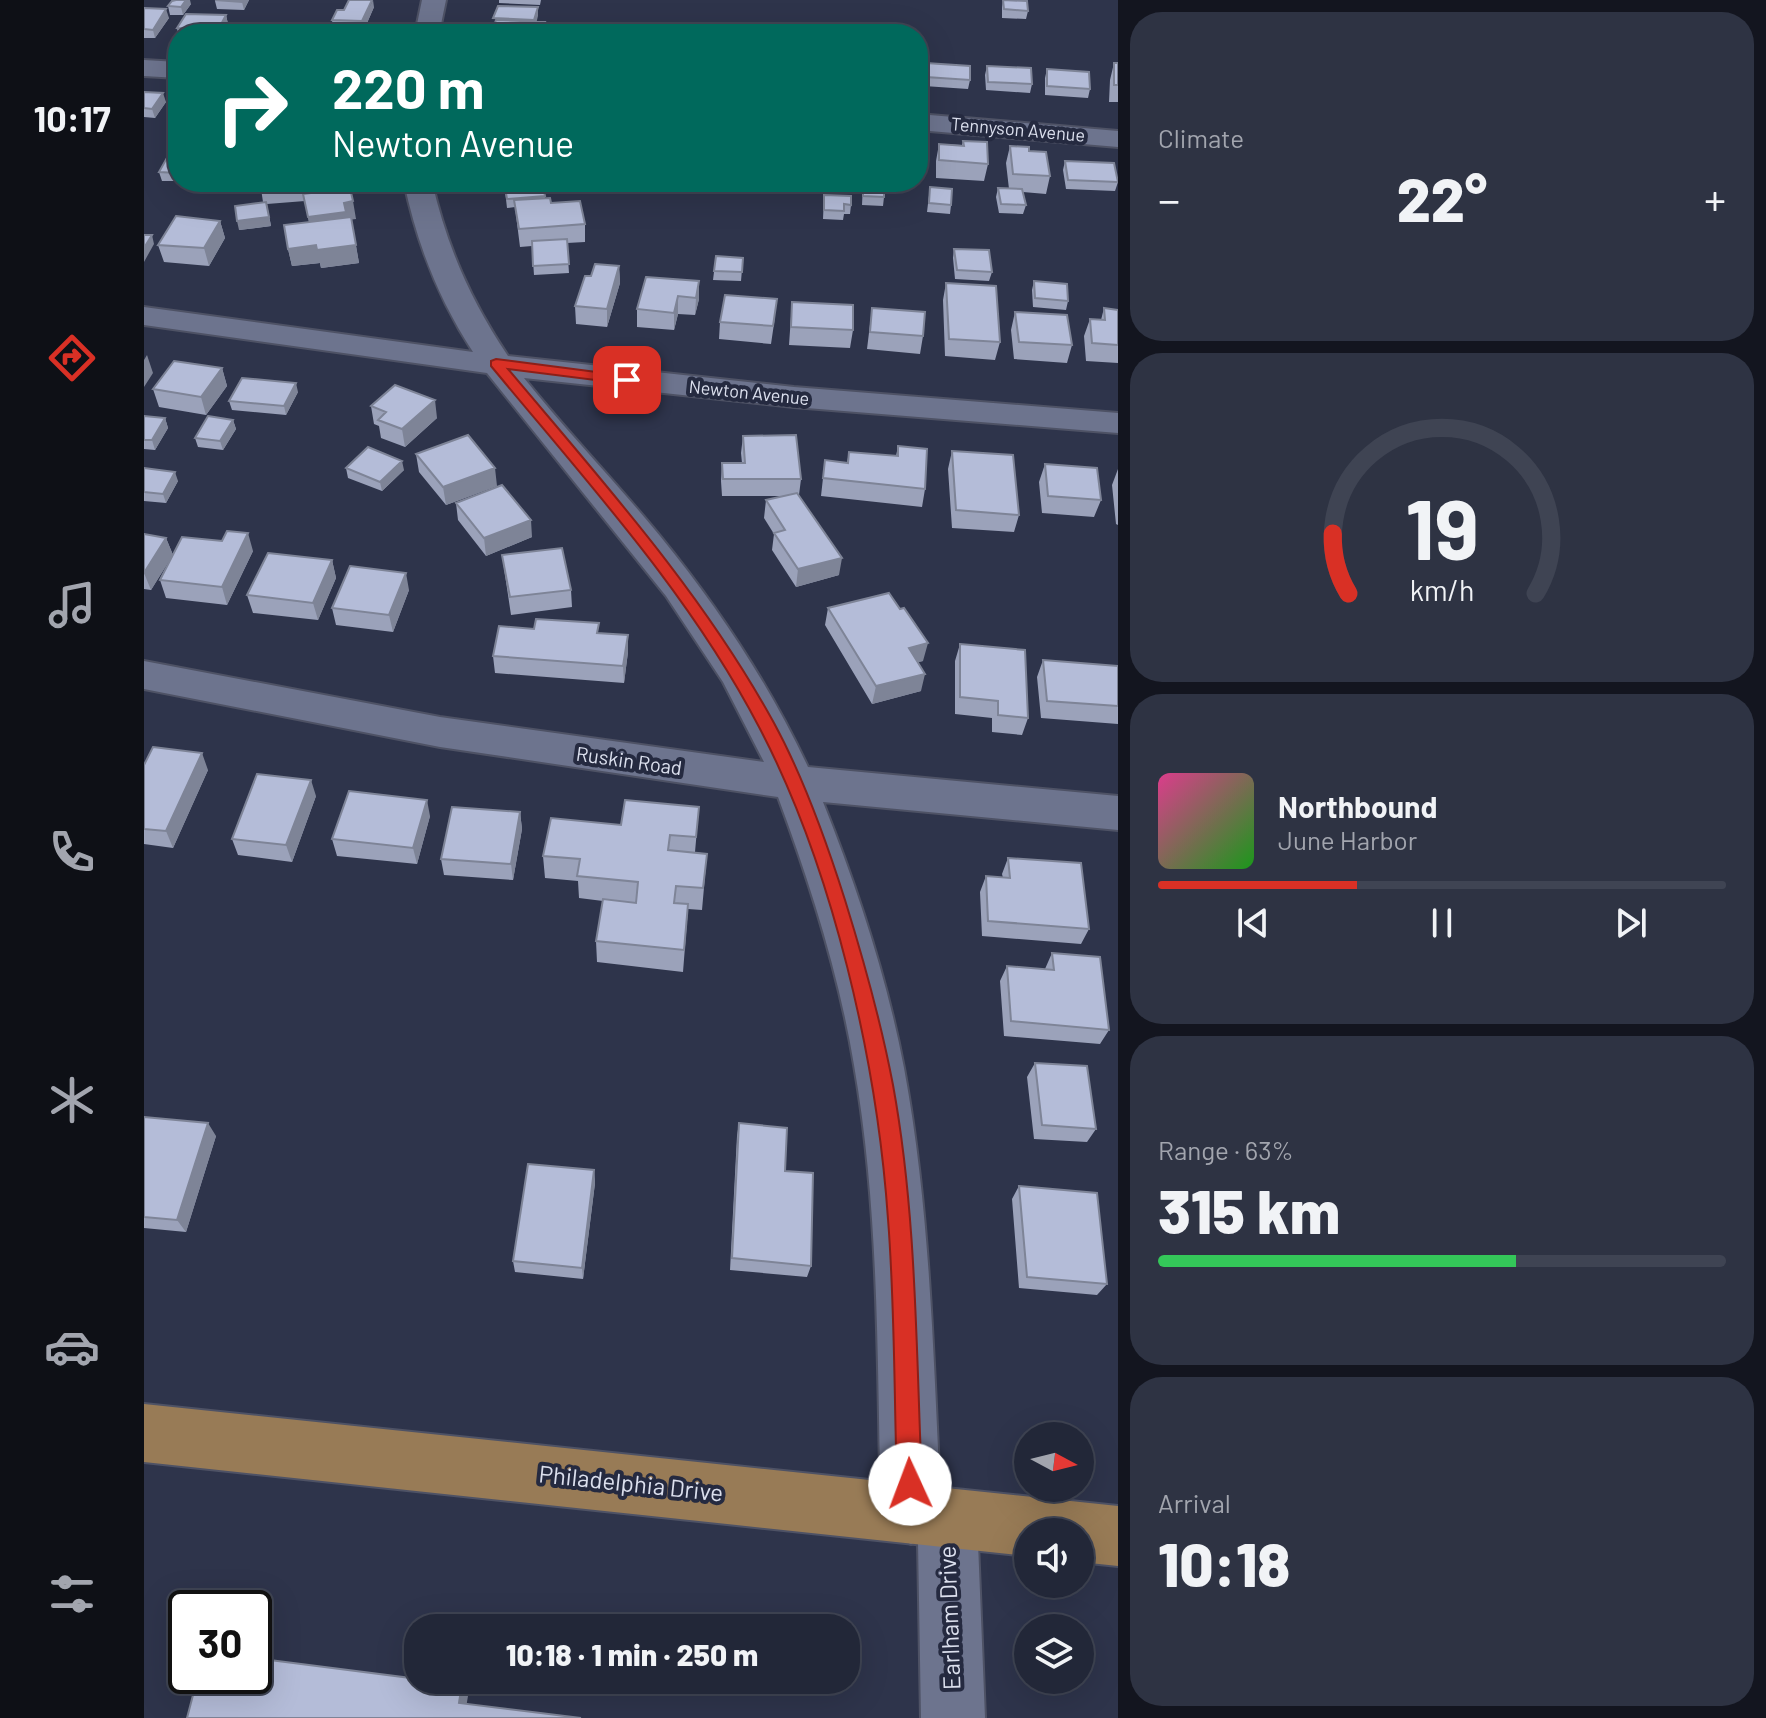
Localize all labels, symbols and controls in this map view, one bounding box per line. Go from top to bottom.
text: 220 m [332,53,485,120]
icon: right [200,56,304,160]
text: 10:17 [34,96,110,139]
street label: Tennyson Avenue [950,112,1086,146]
text: Newton Avenue [332,121,574,164]
text: Climate [1158,122,1244,153]
text: 22° [1397,162,1487,234]
text: − [1158,172,1180,225]
text: + [1704,172,1726,225]
icon: directions [44,330,100,386]
pin [593,346,661,414]
icon: arrive [605,358,649,402]
street label: Newton Avenue [688,375,810,409]
text: 19 [1405,476,1479,576]
text: km/h [1410,572,1474,607]
icon: music [44,577,100,633]
street label: Ruskin Road [575,741,684,779]
text: Northbound [1278,788,1437,824]
icon: phone [44,824,100,880]
text: June Harbor [1278,824,1417,855]
icon: previous [1231,901,1275,945]
icon: pause [1420,901,1464,945]
icon: next [1609,901,1653,945]
icon: climate [44,1072,100,1128]
text: Range · 63% [1158,1134,1294,1165]
text: 315 km [1158,1174,1340,1246]
icon: car [44,1319,100,1375]
north arrow [1014,1422,1094,1502]
map controls [1014,1422,1094,1694]
position arrow [868,1442,952,1526]
street label: Philadelphia Drive [538,1458,725,1507]
text: Arrival [1158,1487,1231,1518]
button: sound [1014,1518,1094,1598]
text: 10:18 [1158,1527,1290,1599]
street label: Earlham Drive [931,1545,966,1691]
icon: filters [44,1566,100,1622]
speed limit sign: 30 [168,1590,272,1694]
button: layers [1014,1614,1094,1694]
text: 10:18 · 1 min · 250 m [506,1636,758,1672]

